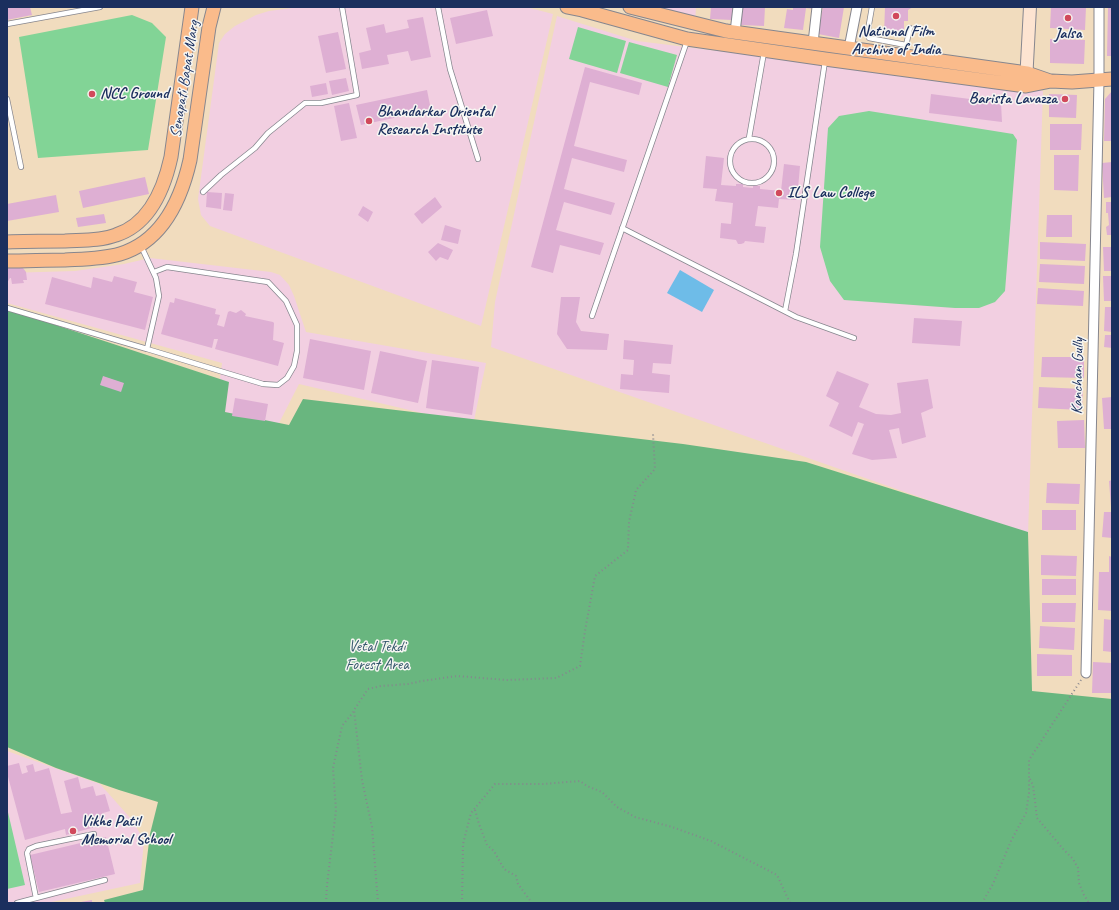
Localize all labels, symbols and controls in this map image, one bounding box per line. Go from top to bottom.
marker: National Film Archive of India [891,11,901,21]
marker: Jalsa [1063,13,1073,23]
street label: Senapati Bapat Marg [166,19,204,139]
place label: National Film Archive of India [851,22,941,60]
place label: Jalsa [1054,24,1082,44]
place label: NCC Ground [100,84,169,104]
marker: NCC Ground [87,89,97,99]
place label: Barista Lavazza [969,89,1057,109]
marker: Barista Lavazza [1060,94,1070,104]
place label: Bhandarkar Oriental Research Institute [377,102,493,140]
marker: Bhandarkar Oriental Research Institute [364,116,374,126]
place label: ILS Law College [787,183,874,203]
marker: ILS Law College [774,188,784,198]
street label: Kanchan Gully [1068,338,1088,414]
park label: Vetal Tekdi Forest Area [345,637,409,675]
place label: Vikhe Patil Memorial School [81,812,171,850]
marker: Vikhe Patil Memorial School [68,826,78,836]

